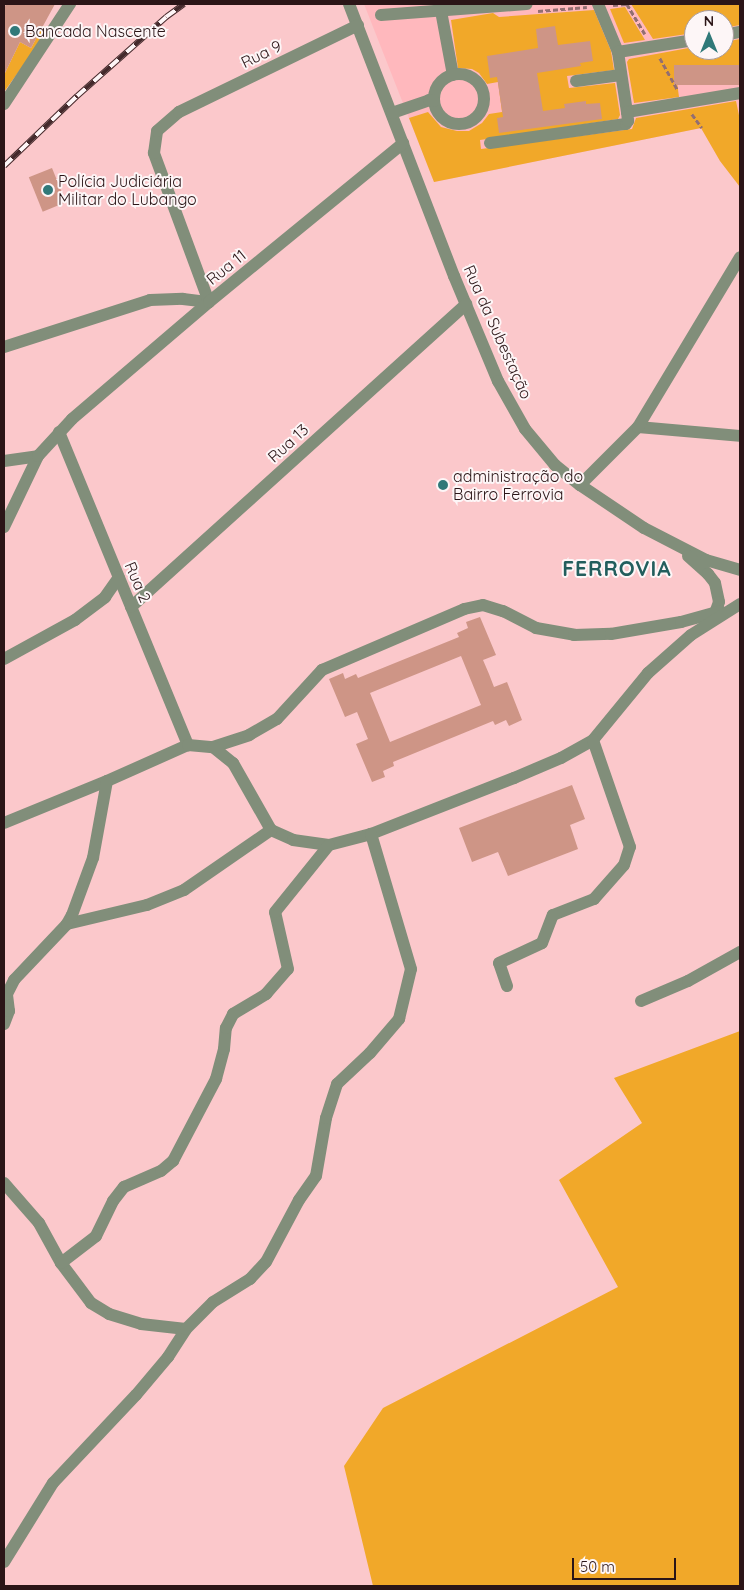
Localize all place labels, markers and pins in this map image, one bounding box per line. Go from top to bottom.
place label: Bancada Nascente [25,21,166,41]
marker: Bancada Nascente [9,25,21,37]
place label: Polícia Judiciária Militar do Lubango [58,171,197,209]
marker: Polícia Judiciária Militar do Lubango [42,184,54,196]
place label: administração do Bairro Ferrovia [453,466,583,504]
marker: administração do Bairro Ferrovia [437,479,449,491]

